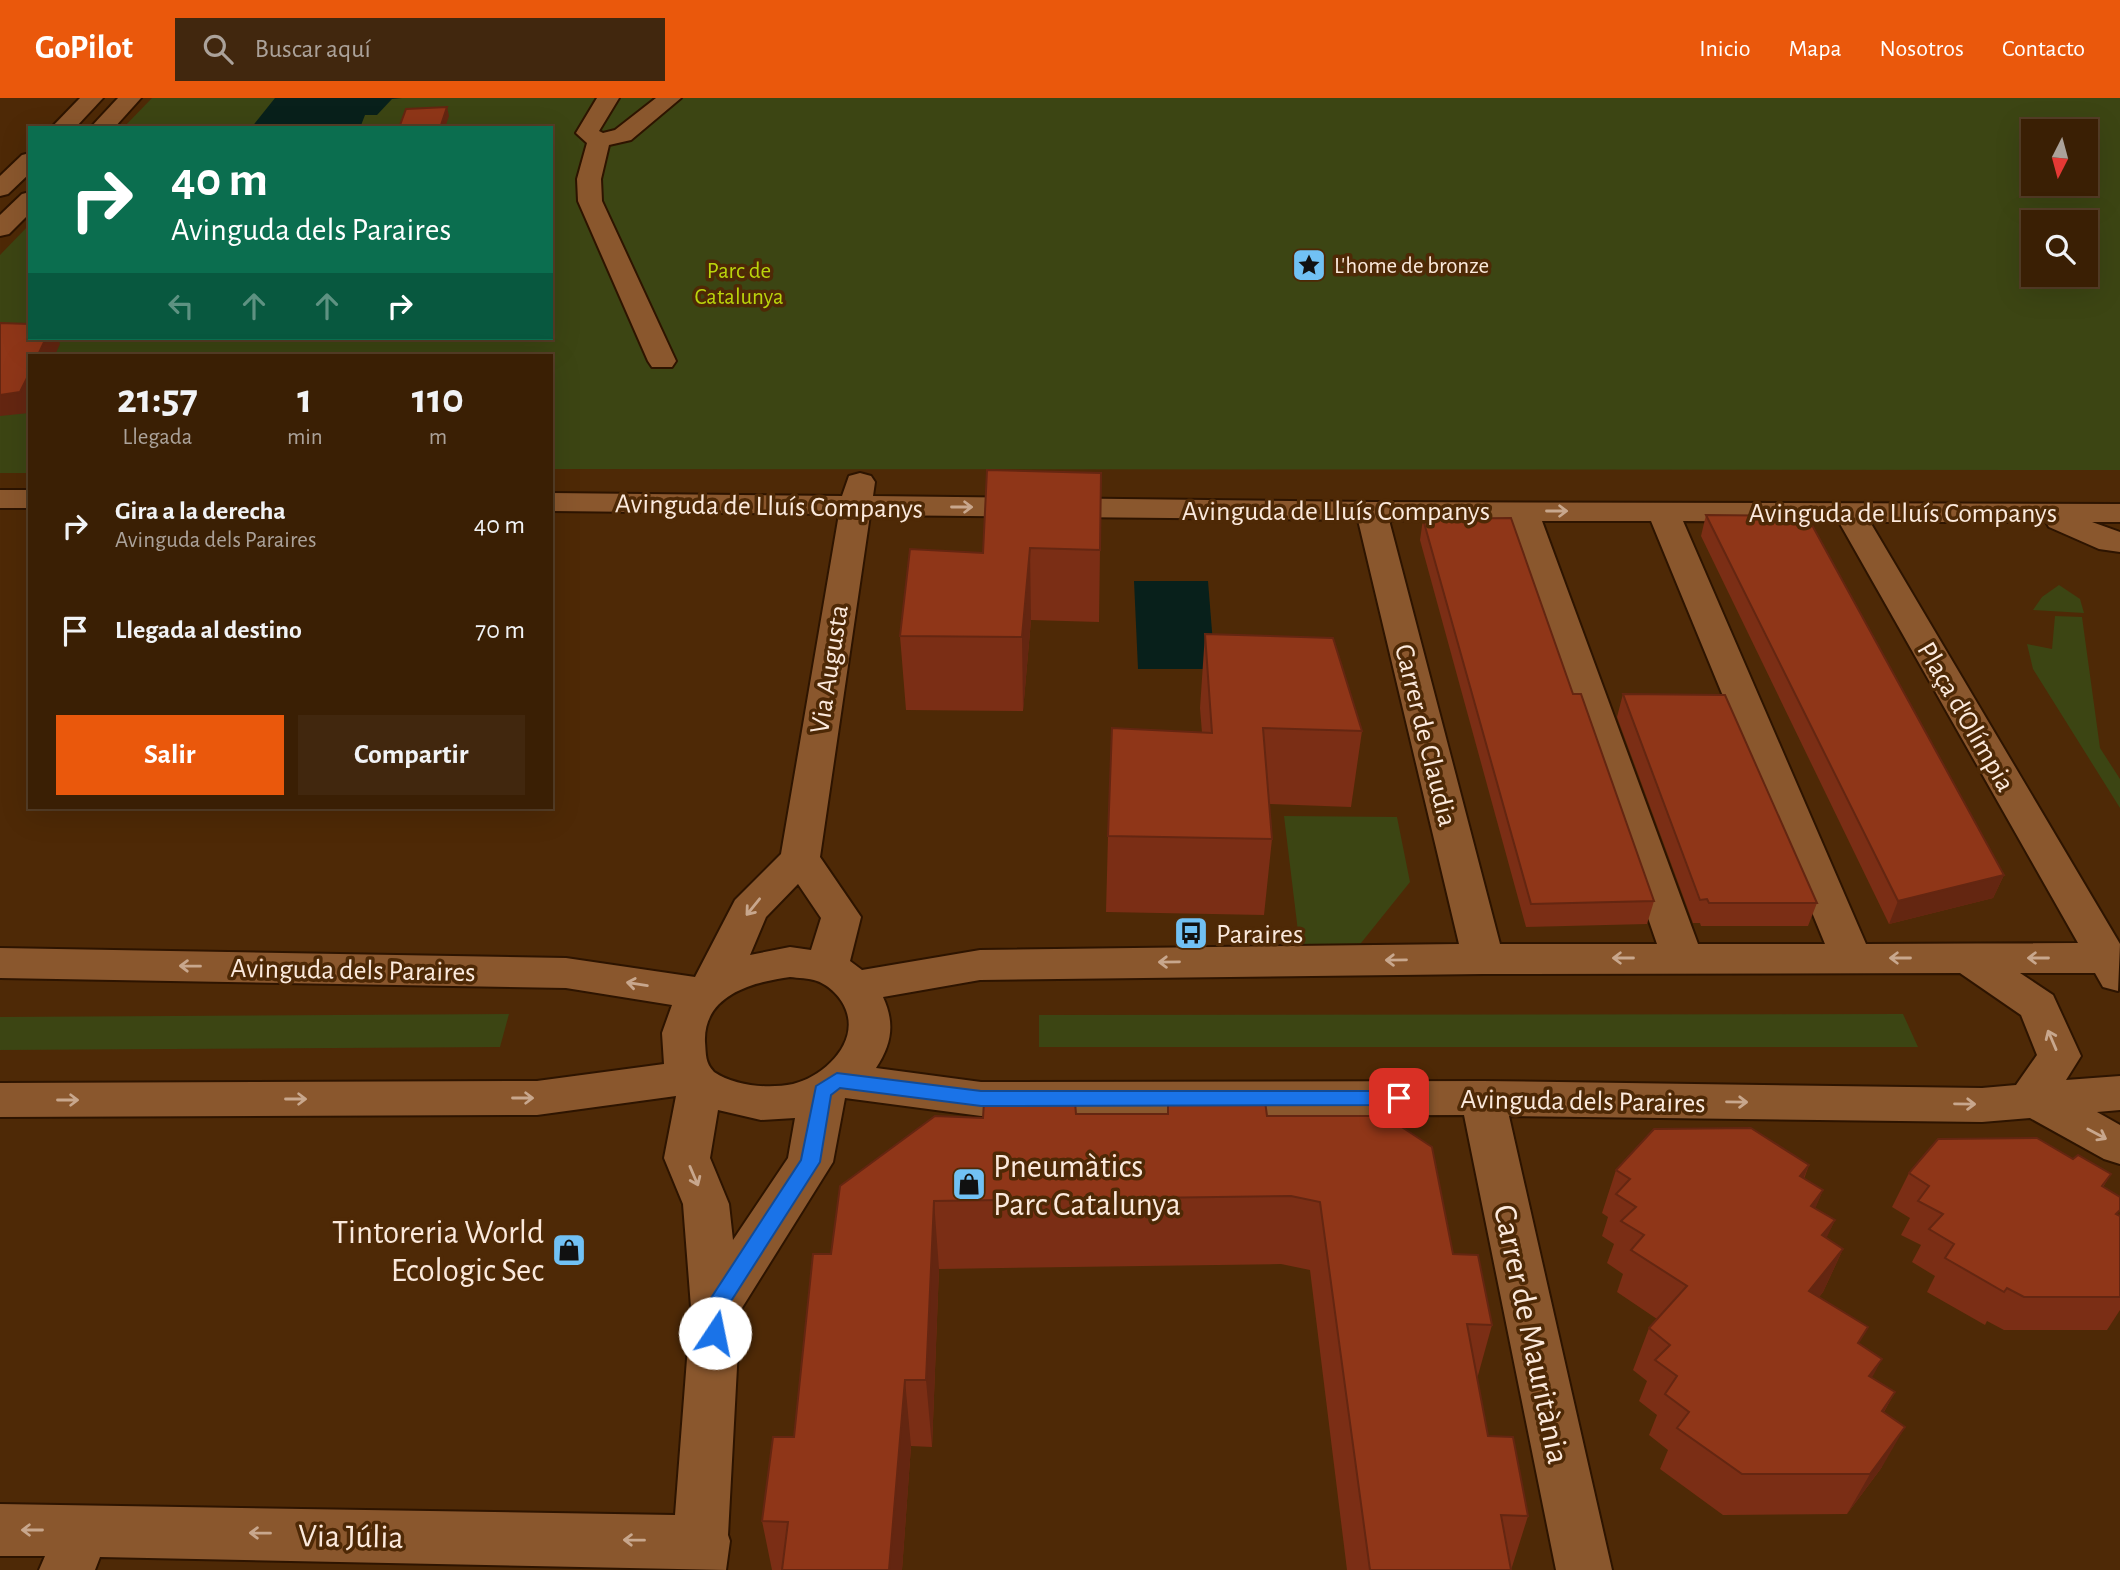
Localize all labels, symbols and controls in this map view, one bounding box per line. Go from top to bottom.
search box [175,18,665,81]
icon: search [199,30,237,68]
text: GoPilot [35,32,133,65]
text: Buscar aquí [255,36,371,62]
text: Inicio [1699,37,1750,61]
text: Mapa [1788,37,1842,61]
text: Nosotros [1880,37,1964,61]
text: Contacto [2002,37,2085,61]
north arrow [2021,119,2098,196]
map controls [2021,119,2098,287]
icon: right [56,154,147,245]
text: 40 m [171,156,268,205]
button: search [2021,210,2098,287]
text: Avinguda dels Paraires [171,214,451,246]
place icon: L'home de bronze [1290,246,1328,284]
place label: L'home de bronze [1334,255,1489,278]
park label: Parc de Catalunya [694,260,784,309]
icon: left [162,287,200,325]
icon: ahead [235,287,273,325]
icon: ahead [308,287,346,325]
icon: right [381,287,419,325]
text: 21:57 [117,378,198,420]
text: 1 [297,378,312,420]
text: 110 [412,378,464,420]
text: Llegada [123,426,192,449]
text: min [287,426,323,449]
text: m [429,426,447,449]
street label: Avinguda de Lluís Companys [615,490,923,524]
text: Gira a la derecha [115,498,286,524]
street label: Avinguda de Lluís Companys [1182,498,1490,526]
one-way arrow [951,500,974,514]
street label: Avinguda de Lluís Companys [1749,500,2057,528]
one-way arrow [1546,504,1569,518]
icon: right [56,507,94,545]
text: 40 m [474,512,525,538]
text: Avinguda dels Paraires [115,529,316,552]
street label: Via Augusta [806,603,854,736]
icon: arrive [56,612,94,650]
text: Llegada al destino [115,617,302,643]
text: 70 m [475,617,525,643]
street label: Plaça d'Olímpia [1911,637,2019,797]
street label: Carrer de Claudia [1389,641,1461,830]
button: Salir [56,715,284,795]
button: Compartir [298,715,525,795]
one-way arrow [746,898,761,916]
bus stop icon: Paraires [1172,914,1210,952]
place label: Paraires [1216,921,1303,949]
one-way arrow [1612,951,1635,965]
one-way arrow [1889,951,1912,965]
one-way arrow [2027,951,2050,965]
one-way arrow [1385,953,1408,966]
street label: Avinguda dels Paraires [230,955,476,987]
one-way arrow [1157,955,1180,969]
one-way arrow [178,960,201,973]
one-way arrow [626,977,649,990]
one-way arrow [2045,1030,2058,1051]
pin [1369,1068,1429,1128]
icon: arrive [1380,1079,1418,1117]
street label: Avinguda dels Paraires [1460,1086,1706,1118]
one-way arrow [511,1091,534,1105]
one-way arrow [284,1092,307,1106]
one-way arrow [56,1093,79,1107]
one-way arrow [1726,1095,1749,1108]
one-way arrow [1953,1098,1976,1111]
one-way arrow [2086,1128,2107,1141]
place label: Pneumàtics Parc Catalunya [993,1151,1181,1222]
one-way arrow [688,1165,701,1186]
shop icon: Pneumàtics Parc Catalunya [950,1165,988,1203]
street label: Carrer de Mauritània [1487,1202,1574,1467]
place label: Tintoreria World Ecologic Sec [332,1217,544,1288]
shop icon: Tintoreria World Ecologic Sec [550,1231,588,1269]
position arrow [678,1296,752,1370]
street label: Via Júlia [298,1520,404,1555]
one-way arrow [21,1523,44,1537]
one-way arrow [249,1527,272,1540]
one-way arrow [623,1533,646,1547]

